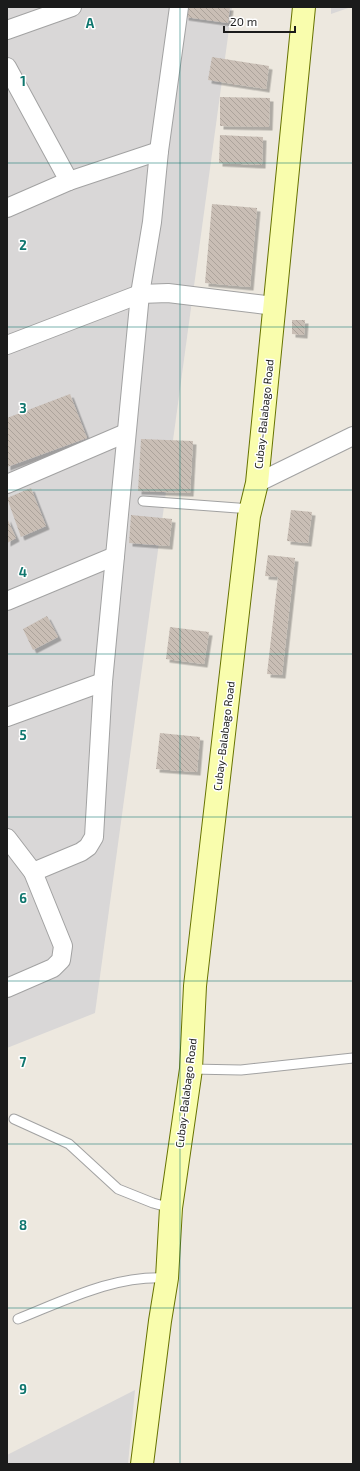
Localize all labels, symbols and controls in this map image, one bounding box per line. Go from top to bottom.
scale bar [224,8,295,34]
text: 20 m [230,14,257,28]
text: A [86,15,95,31]
text: 1 [20,73,26,89]
text: 2 [19,237,27,253]
street label: Cubay-Balabago Road [251,358,276,469]
text: 3 [19,400,27,416]
text: 4 [19,564,27,580]
street label: Cubay-Balabago Road [210,680,237,791]
text: 5 [19,727,27,743]
text: 6 [19,890,27,906]
street label: Cubay-Balabago Road [172,1037,199,1148]
text: 7 [20,1054,27,1070]
text: 8 [19,1217,27,1233]
text: 9 [19,1381,27,1397]

